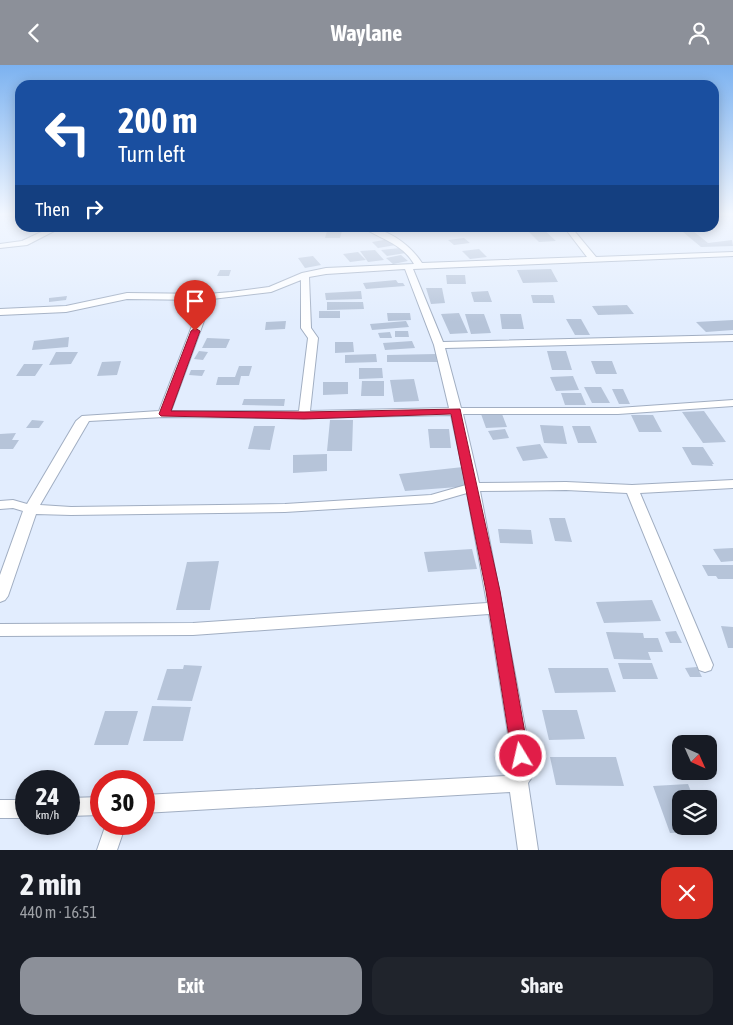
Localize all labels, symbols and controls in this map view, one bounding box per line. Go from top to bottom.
icon: back [20,19,48,47]
icon: person [685,19,713,47]
text: Waylane [331,20,402,46]
icon: left [35,100,100,165]
text: 200 m [118,100,197,140]
text: Turn left [118,141,185,167]
icon: right [80,195,108,223]
text: Then [35,198,70,220]
pin [174,280,216,331]
icon: arrive [181,287,209,315]
position arrow [494,729,546,781]
north arrow [672,735,718,780]
map controls [672,735,717,835]
speed limit sign: 30 [90,770,155,835]
text: 24 [36,782,59,810]
button: layers [672,790,717,835]
text: km/h [36,808,59,822]
text: 2 min [20,867,81,901]
button: close [661,867,713,919]
text: 440 m · 16:51 [20,903,97,921]
button: Exit [20,957,362,1015]
button: Share [372,957,713,1015]

